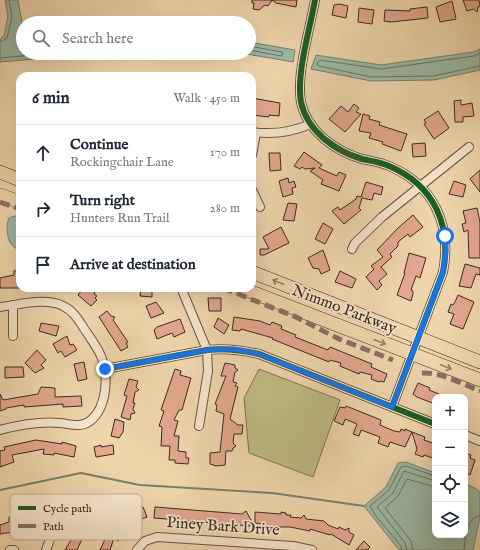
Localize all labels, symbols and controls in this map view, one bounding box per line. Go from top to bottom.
search box [16,16,256,60]
icon: search [30,27,52,49]
text: Search here [62,29,133,48]
text: 6 min [32,88,70,109]
text: Walk · 450 m [173,90,240,107]
text: Continue [70,135,128,154]
icon: ahead [32,142,54,164]
text: 170 m [210,144,240,161]
text: Rockingchair Lane [70,154,174,171]
text: Turn right [70,191,135,210]
icon: right [32,198,54,220]
text: 280 m [210,200,240,217]
text: Hunters Run Trail [70,210,169,227]
route start [436,227,454,245]
icon: arrive [32,254,54,276]
text: Arrive at destination [70,255,196,274]
one-way arrow [272,278,284,285]
street label: Nimmo Parkway [289,281,399,339]
one-way arrow [374,338,386,346]
route end [96,360,114,378]
one-way arrow [440,364,452,372]
map controls [432,394,468,538]
button: + [432,394,468,430]
button: − [432,430,468,466]
button: locate [432,466,468,502]
legend [10,494,142,540]
text: Cycle path [43,502,92,516]
button: layers [432,502,468,538]
street label: Piney Bark Drive [166,513,280,541]
text: Path [43,520,64,534]

